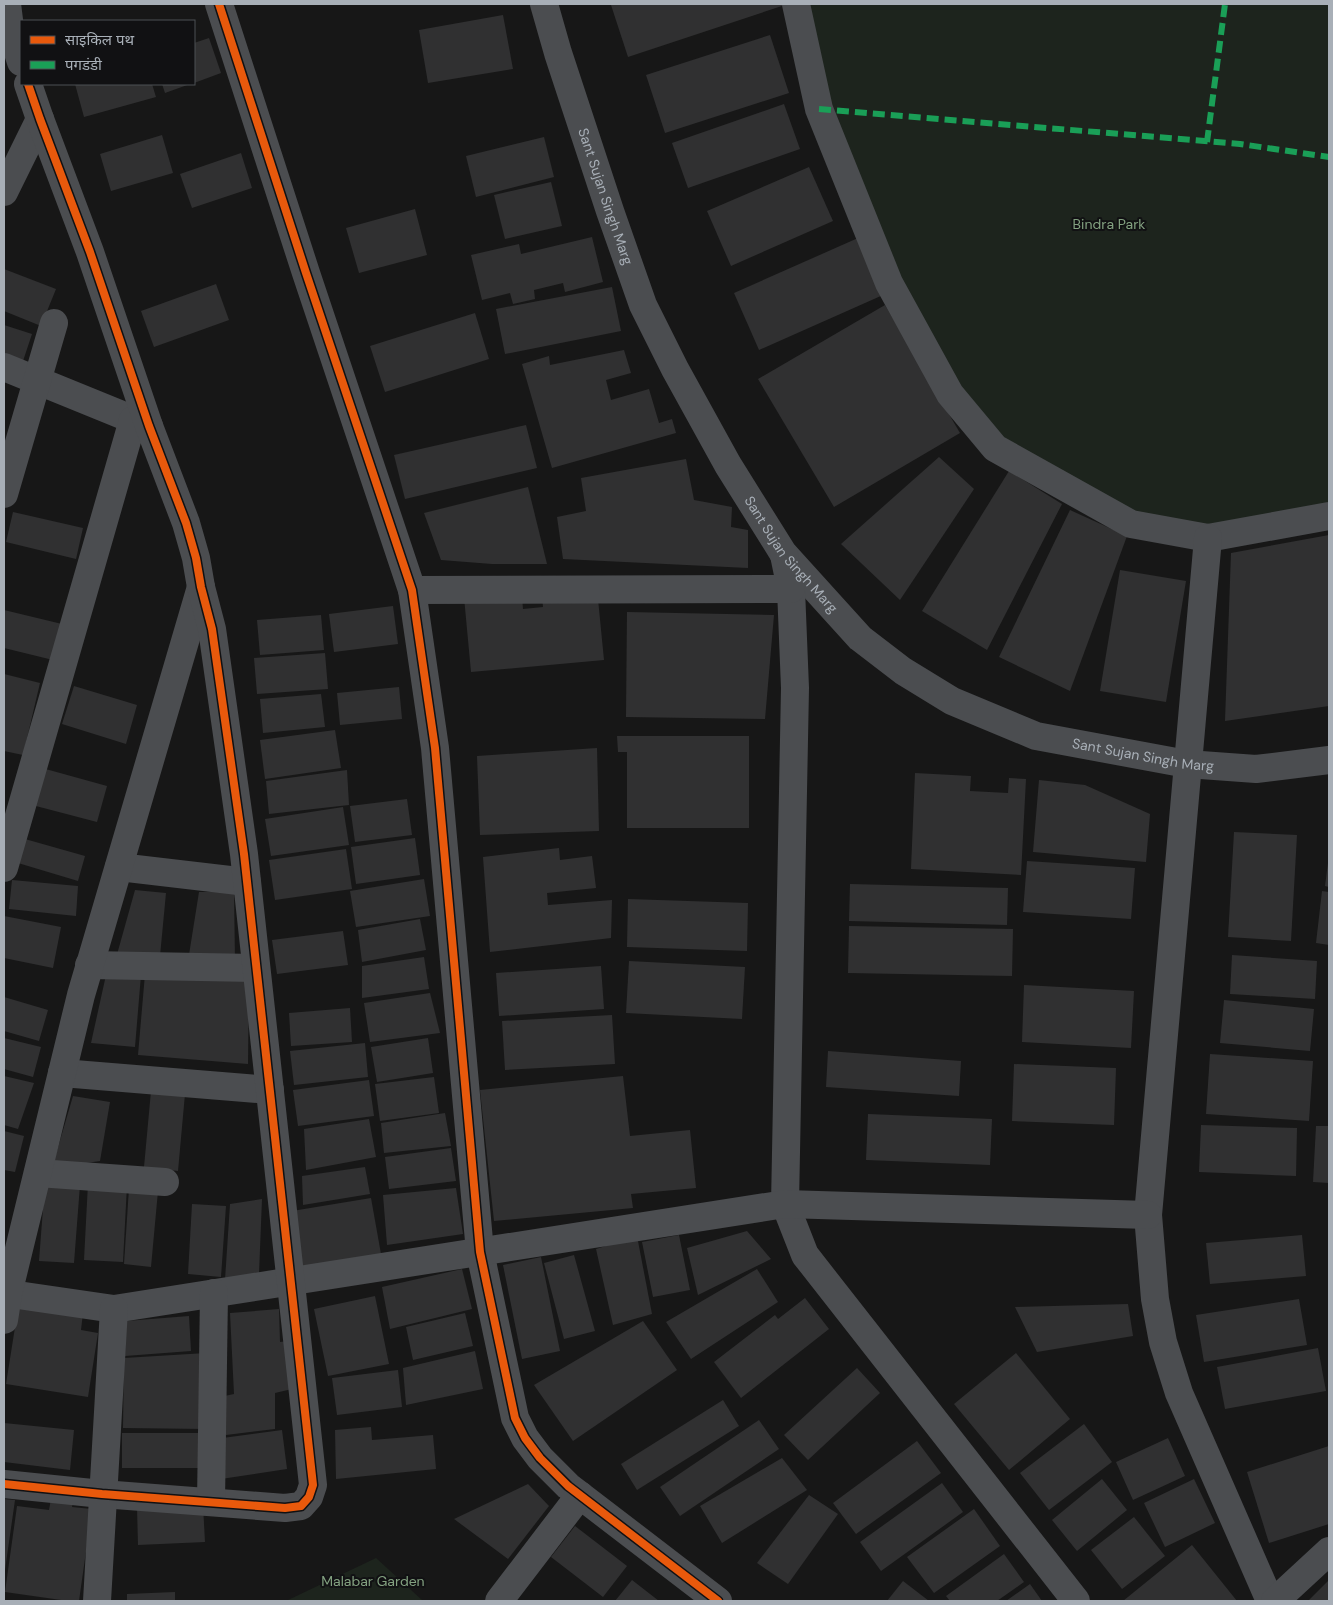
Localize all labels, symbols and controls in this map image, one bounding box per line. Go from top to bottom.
legend [20,20,195,85]
text: साइकिल पथ [65,30,134,50]
text: पगडंडी [65,55,103,75]
street label: Sant Sujan Singh Marg [574,126,637,267]
park label: Bindra Park [1073,215,1145,233]
street label: Sant Sujan Singh Marg [741,493,842,617]
street label: Sant Sujan Singh Marg [1071,734,1215,775]
park label: Malabar Garden [321,1572,425,1590]

